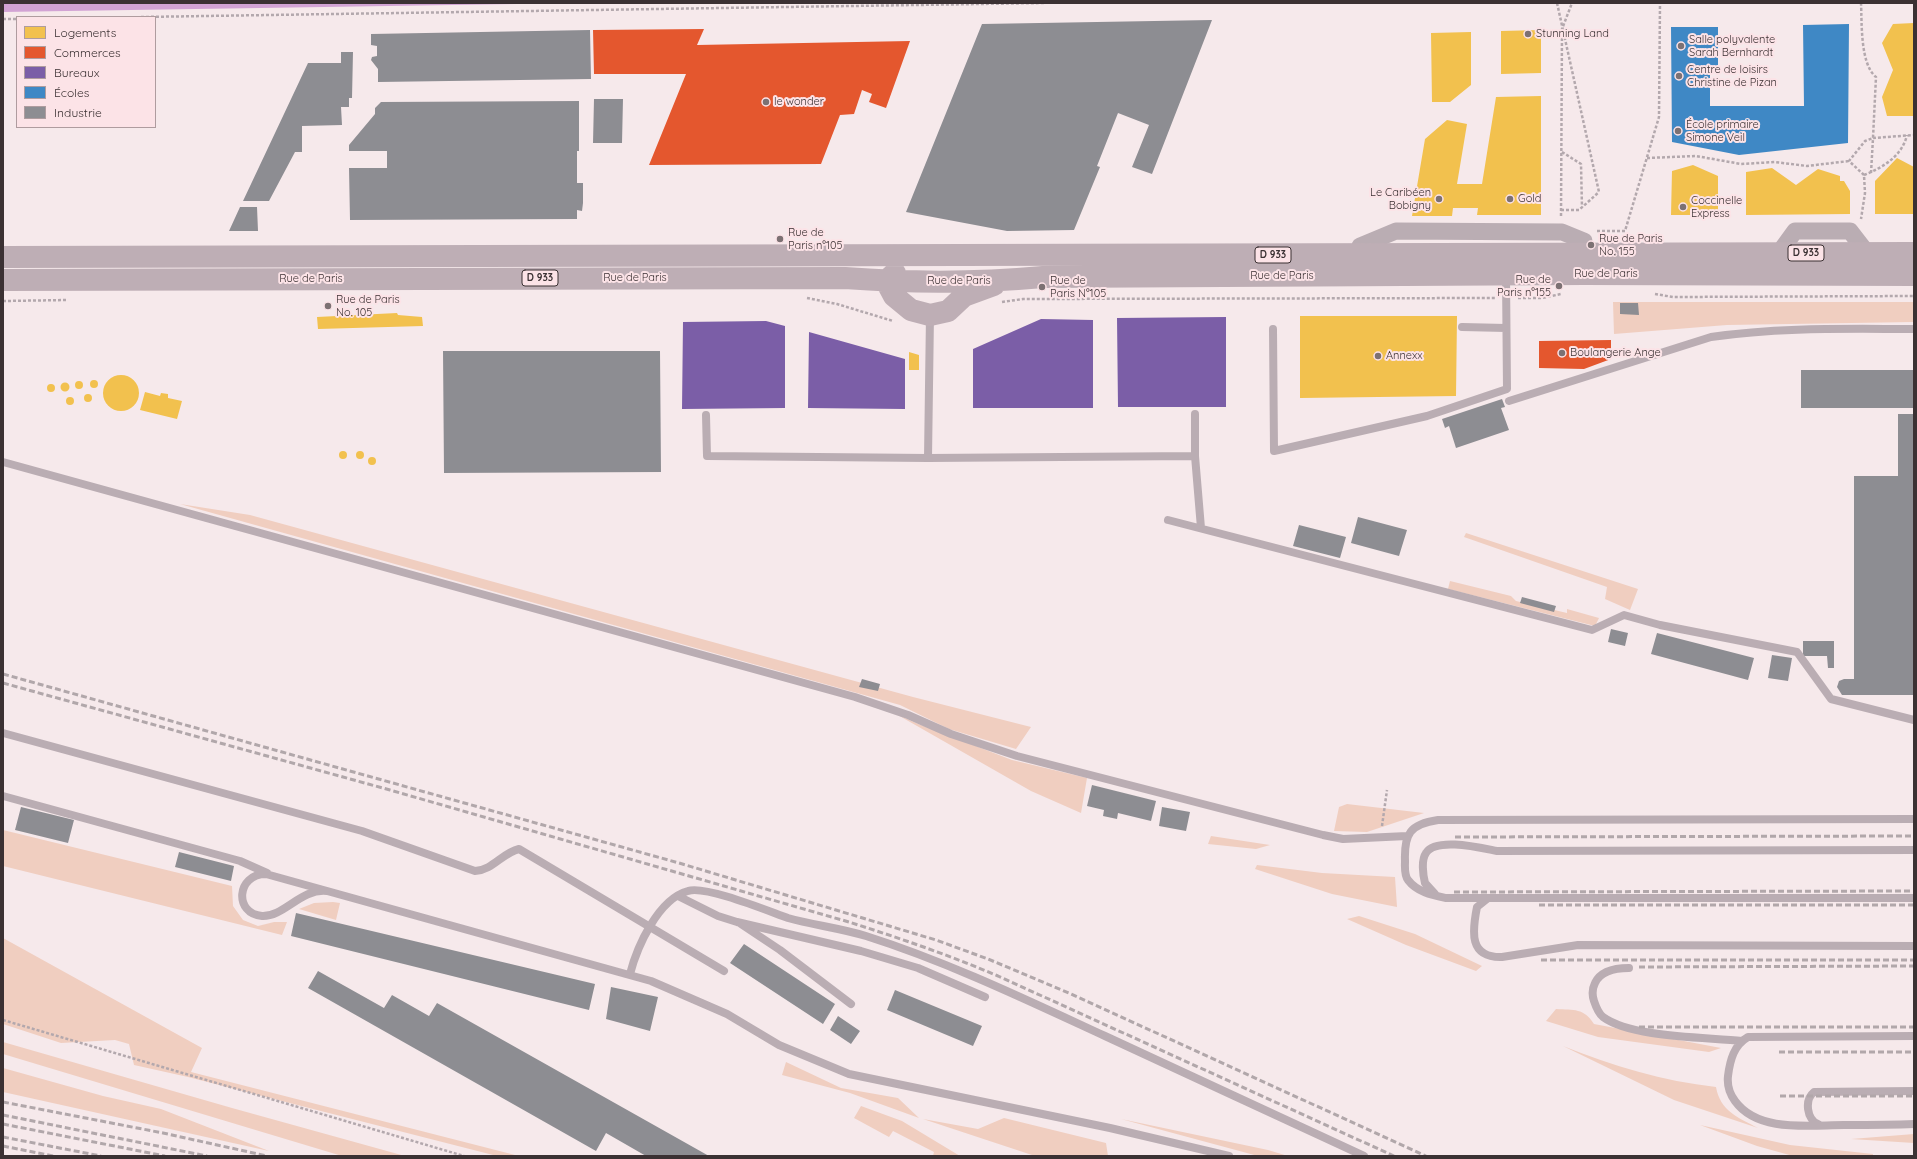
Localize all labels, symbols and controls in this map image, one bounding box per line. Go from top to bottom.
legend [16,16,156,128]
text: Logements [54,25,116,40]
place label: Stunning Land [1536,27,1609,41]
marker: Stunning Land [1523,29,1533,39]
place label: Salle polyvalente Sarah Bernhardt [1689,33,1775,59]
marker: Salle polyvalente Sarah Bernhardt [1676,41,1686,51]
text: Commerces [54,45,121,60]
place label: Centre de loisirs Christine de Pizan [1687,63,1777,89]
text: Bureaux [54,65,100,80]
marker: Centre de loisirs Christine de Pizan [1674,71,1684,81]
text: Écoles [54,85,89,100]
place label: le wonder [774,95,824,109]
marker: le wonder [761,97,771,107]
text: Industrie [54,105,102,120]
place label: École primaire Simone Veil [1686,118,1759,144]
marker: École primaire Simone Veil [1673,126,1683,136]
place label: Le Caribéen Bobigny [1370,186,1431,212]
place label: Gold [1518,192,1541,206]
marker: Le Caribéen Bobigny [1434,194,1444,204]
marker: Gold [1505,194,1515,204]
place label: Coccinelle Express [1691,194,1742,220]
marker: Coccinelle Express [1678,202,1688,212]
place label: Rue de Paris n°105 [788,226,843,252]
place label: Rue de Paris No. 155 [1599,232,1663,258]
marker: Rue de Paris n°105 [775,234,785,244]
marker: Rue de Paris No. 155 [1586,240,1596,250]
road number: D 933 [1788,245,1824,261]
road number: D 933 [1255,247,1291,263]
street label: Rue de Paris [1574,267,1638,281]
street label: Rue de Paris [1250,269,1314,283]
road number: D 933 [522,270,558,286]
street label: Rue de Paris [603,271,667,285]
street label: Rue de Paris [279,272,343,286]
place label: Rue de Paris n°155 [1497,273,1551,299]
street label: Rue de Paris [927,274,991,288]
place label: Rue de Paris N°105 [1050,274,1106,300]
marker: Rue de Paris n°155 [1554,281,1564,291]
marker: Rue de Paris N°105 [1037,282,1047,292]
place label: Rue de Paris No. 105 [336,293,400,319]
marker: Rue de Paris No. 105 [323,301,333,311]
place label: Boulangerie Ange [1570,346,1661,360]
marker: Boulangerie Ange [1557,348,1567,358]
place label: Annexx [1386,349,1423,363]
marker: Annexx [1373,351,1383,361]

